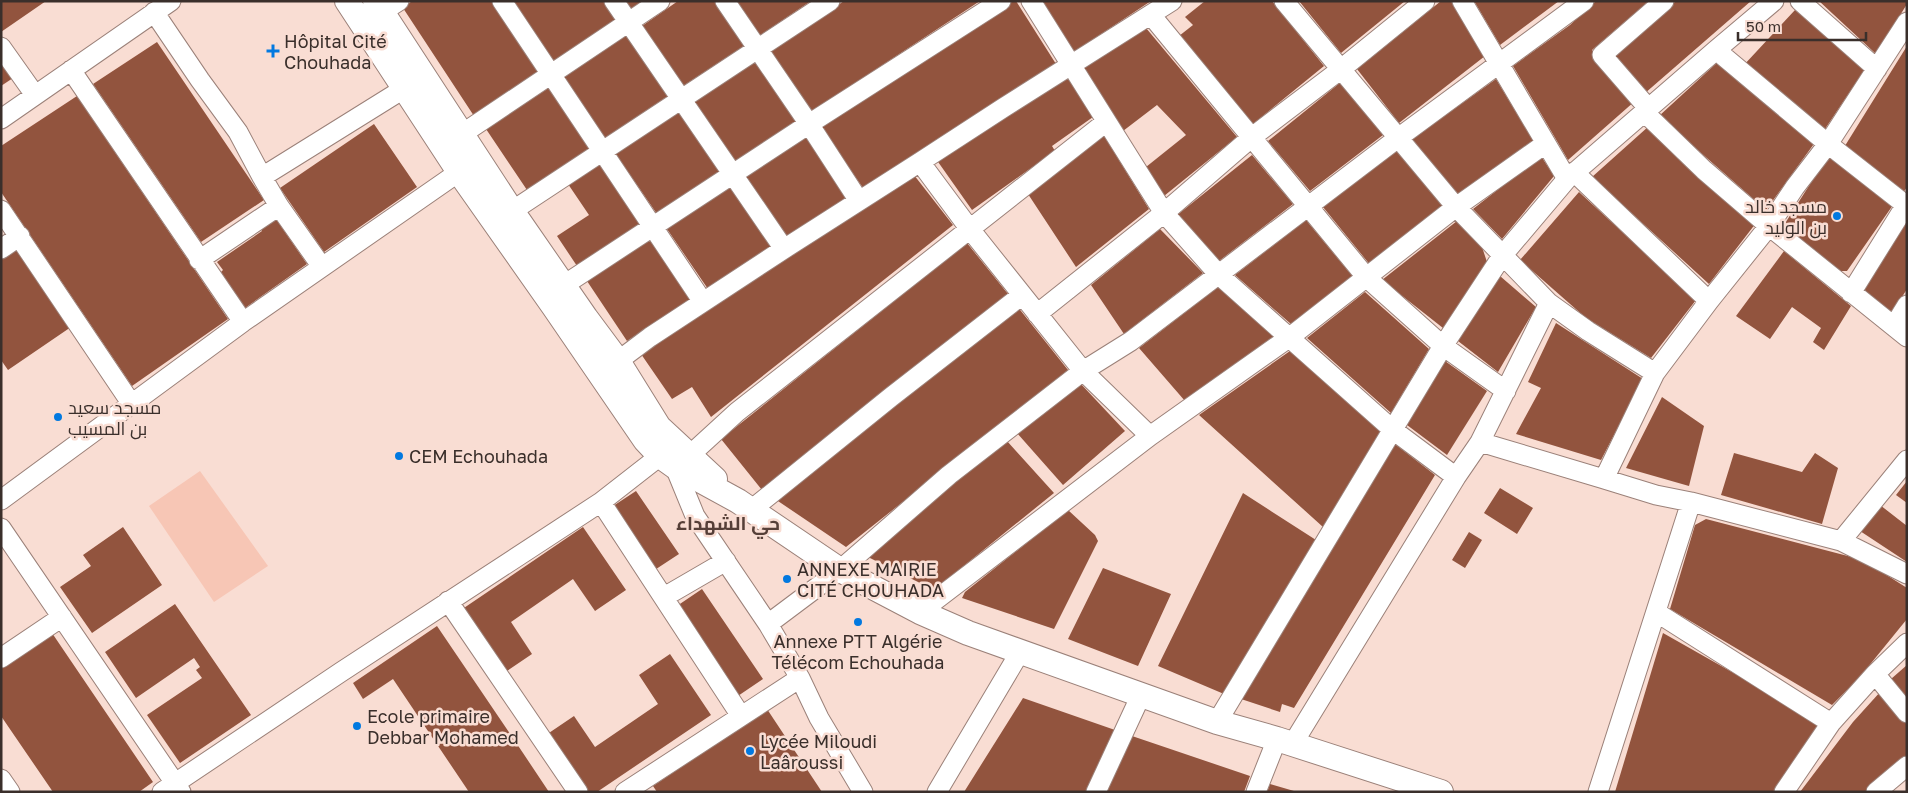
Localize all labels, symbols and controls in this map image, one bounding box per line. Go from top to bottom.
scale bar [1738,10,1866,42]
text: 50 m [1746,17,1781,35]
place label: Hôpital Cité Chouhada [284,30,387,73]
marker: Hôpital Cité Chouhada [266,44,280,58]
place label: مسجد خالد بن الوليد [1745,195,1827,239]
marker: مسجد خالد بن الوليد [1831,210,1843,222]
place label: مسجد سعيد بن المسيب [68,396,161,440]
marker: مسجد سعيد بن المسيب [52,411,64,423]
place label: CEM Echouhada [409,445,548,467]
marker: CEM Echouhada [393,450,405,462]
district label: حي الشهداء [676,511,780,539]
place label: ANNEXE MAIRIE CITÉ CHOUHADA [797,558,944,601]
marker: ANNEXE MAIRIE CITÉ CHOUHADA [781,573,793,585]
marker: Annexe PTT Algérie Télécom Echouhada [852,616,864,628]
place label: Annexe PTT Algérie Télécom Echouhada [772,630,944,673]
place label: Ecole primaire Debbar Mohamed [367,705,519,748]
marker: Ecole primaire Debbar Mohamed [351,720,363,732]
place label: Lycée Miloudi Laâroussi [760,730,877,773]
marker: Lycée Miloudi Laâroussi [744,745,756,757]

